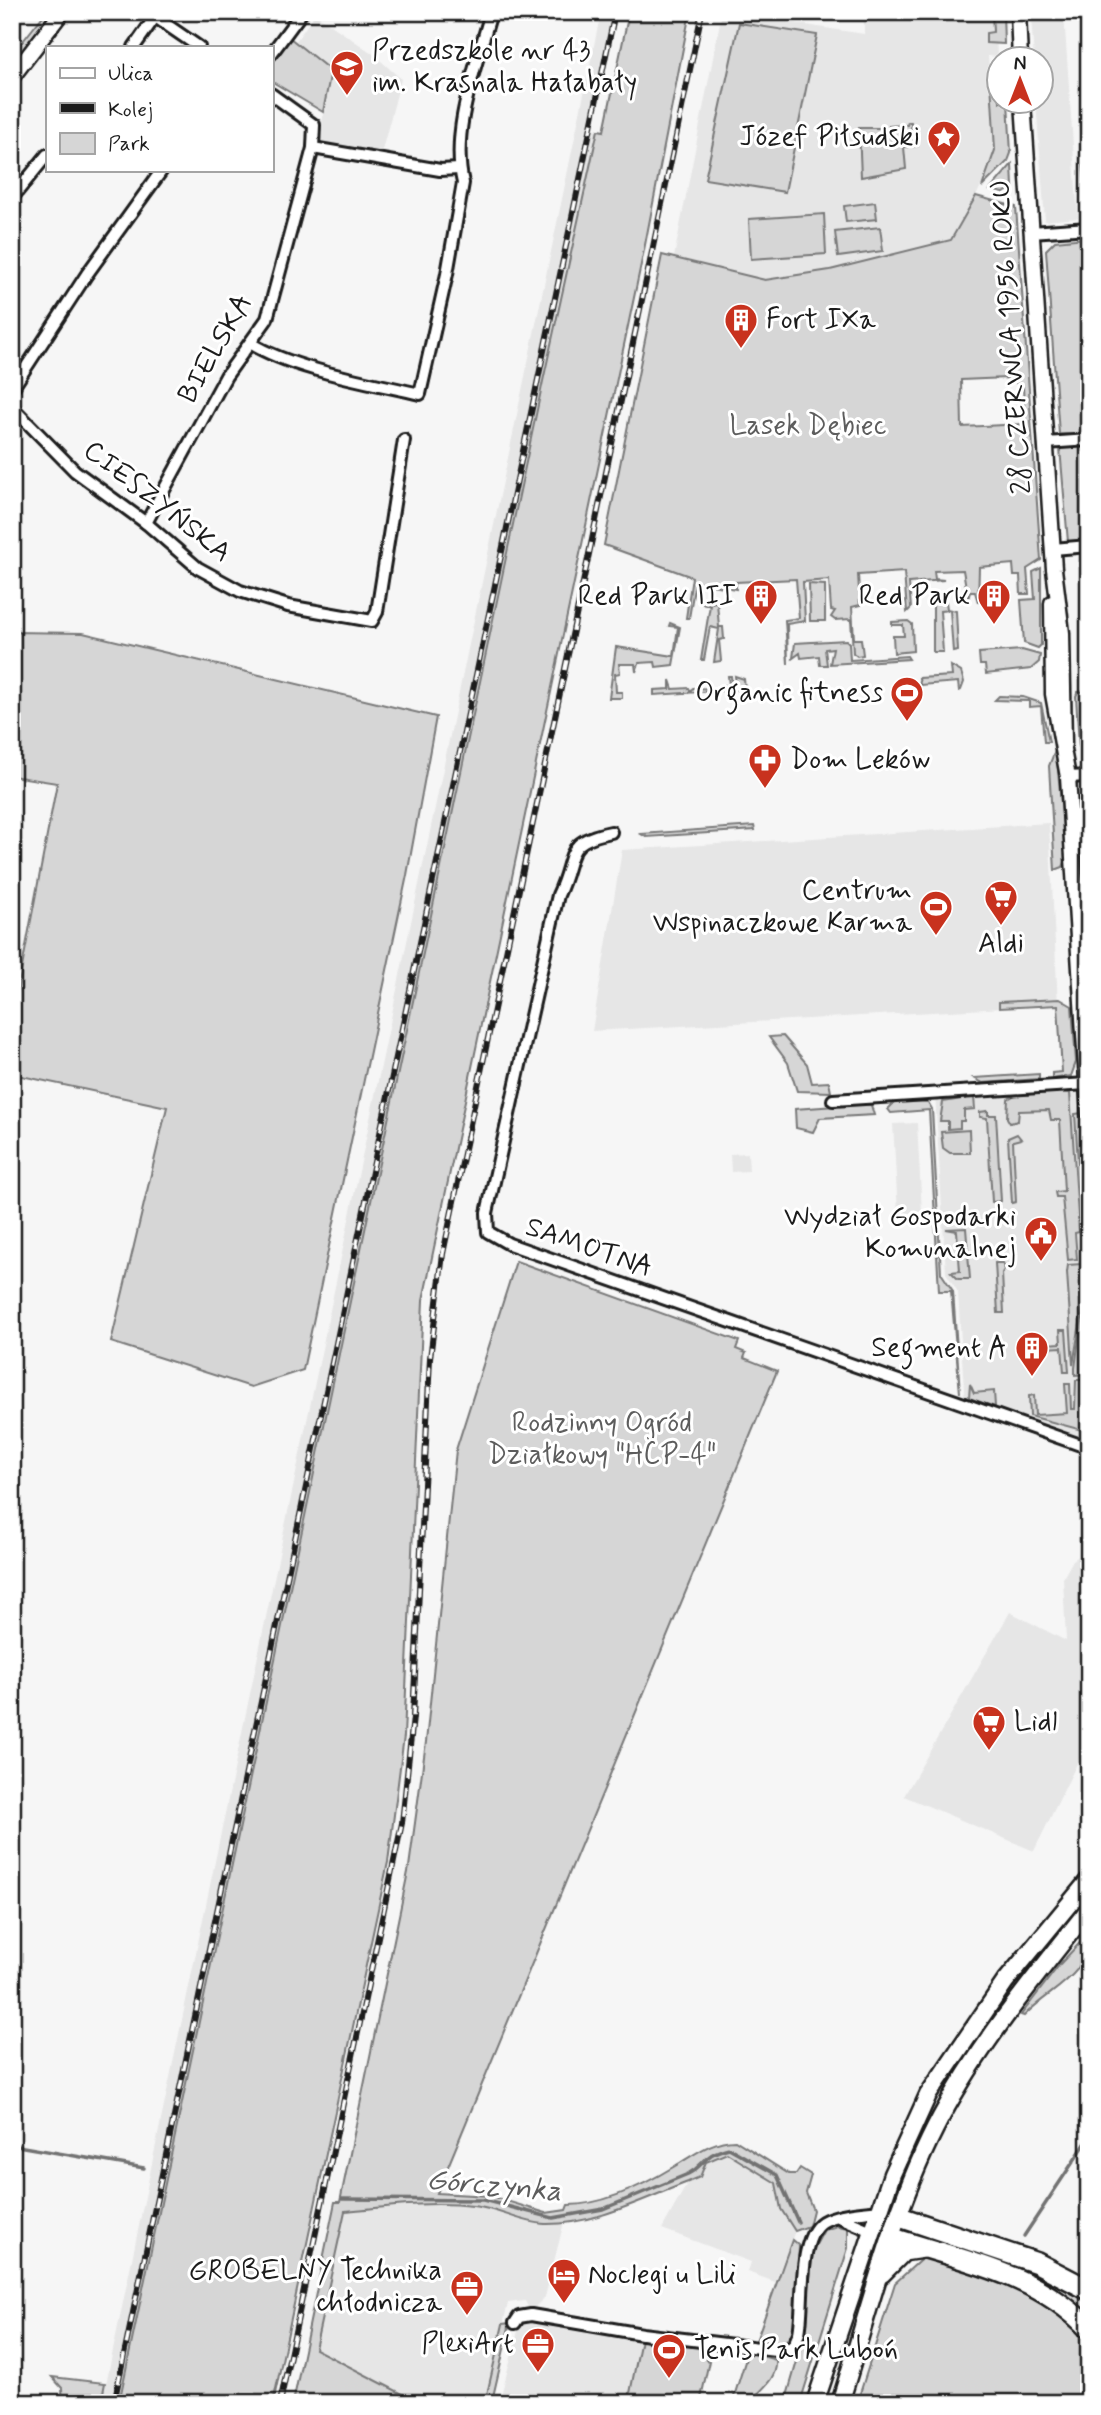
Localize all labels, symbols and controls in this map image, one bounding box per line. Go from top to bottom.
place label: Przedszkole nr 43 im. Krasnala Hałabały [372,33,637,102]
legend [46,46,273,172]
north arrow [986,46,1056,116]
school or university icon: Przedszkole nr 43 im. Krasnala Hałabały [328,48,366,97]
text: N [1014,52,1026,77]
text: Ulica [108,60,153,88]
text: Kolej [108,96,153,124]
place icon: Józef Piłsudski [925,118,963,167]
place label: Józef Piłsudski [739,119,920,156]
text: Park [108,130,150,158]
street label: 28 CZERWCA 1956 ROKU [983,178,1041,496]
street label: BIELSKA [170,288,262,410]
building icon: Fort IXa [722,301,760,350]
place label: Fort IXa [766,302,876,339]
park label: Lasek Dębiec [729,408,887,445]
street label: CIESZYŃSKA [75,432,239,572]
building icon: Red Park III [742,577,780,626]
building icon: Red Park [975,577,1013,626]
place label: Red Park III [578,578,736,615]
place label: Red Park [859,578,970,615]
sports icon: Organic fitness [888,674,926,723]
place label: Organic fitness [695,675,883,715]
pharmacy icon: Dom Leków [746,741,784,790]
place label: Dom Leków [790,742,930,779]
place label: Centrum Wspinaczkowe Karma [653,873,912,942]
supermarket icon: Aldi [982,878,1020,927]
sports icon: Centrum Wspinaczkowe Karma [917,888,955,937]
place label: Aldi [978,926,1024,963]
place label: Wydział Gospodarki Komunalnej [784,1199,1016,1268]
street label: SAMOTNA [520,1209,658,1287]
public building icon: Wydział Gospodarki Komunalnej [1022,1214,1060,1263]
building icon: Segment A [1013,1329,1051,1378]
place label: Segment A [871,1330,1007,1370]
park label: Rodzinny Ogród Działkowy "HCP-4" [488,1405,716,1474]
supermarket icon: Lidl [970,1703,1008,1752]
place label: Lidl [1014,1704,1057,1741]
water label: Górczynka [425,2161,563,2211]
place label: GROBELNY Technika chłodnicza [188,2253,442,2322]
hotel icon: Noclegi u Lili [545,2256,583,2305]
place label: Noclegi u Lili [588,2257,736,2294]
office icon: GROBELNY Technika chłodnicza [448,2268,486,2317]
office icon: PlexiArt [519,2325,557,2374]
place label: PlexiArt [421,2326,514,2363]
sports icon: Tenis Park Luboń [650,2331,688,2380]
place label: Tenis Park Luboń [694,2332,898,2369]

